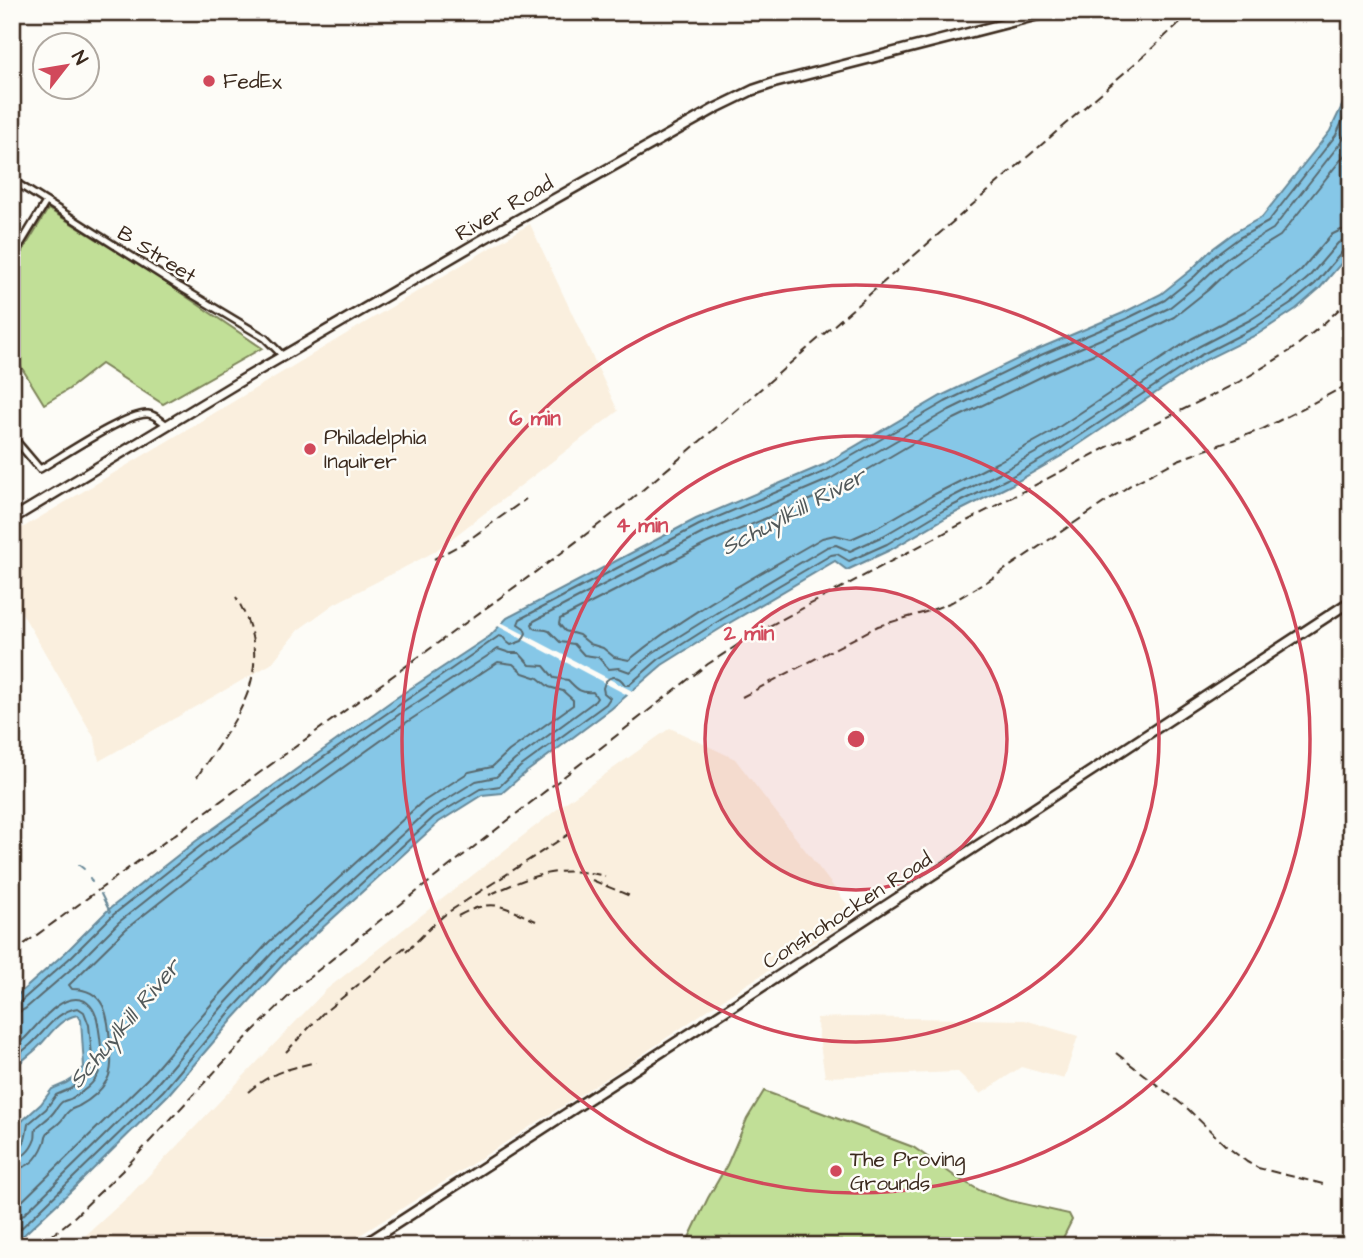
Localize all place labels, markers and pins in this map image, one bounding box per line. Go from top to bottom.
place label: FedEx [223,67,282,96]
marker: FedEx [201,73,217,89]
place label: Philadelphia Inquirer [324,423,427,476]
marker: Philadelphia Inquirer [302,441,318,457]
centre of rings [844,727,868,751]
place label: The Proving Grounds [850,1145,966,1198]
marker: The Proving Grounds [828,1163,844,1179]

